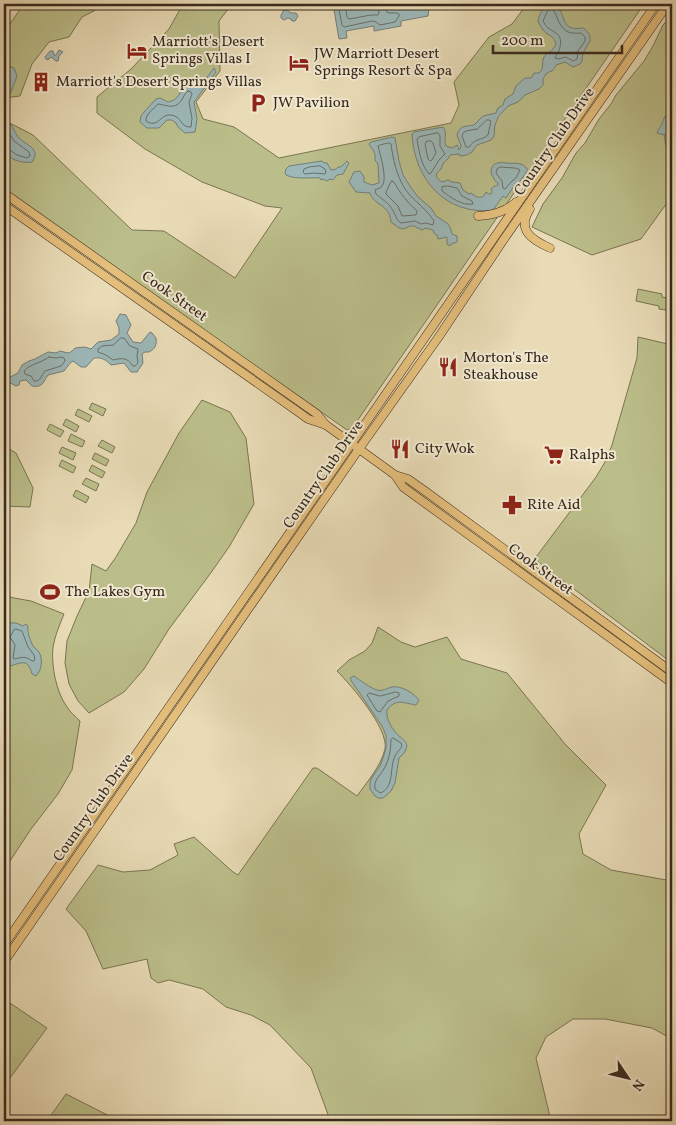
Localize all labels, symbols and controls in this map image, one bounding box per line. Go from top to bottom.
scale bar [493,22,622,54]
text: 200 m [501,31,544,52]
place label: Marriott's Desert Springs Villas I [152,32,264,70]
hotel icon: Marriott's Desert Springs Villas I [126,40,148,62]
place label: JW Marriott Desert Springs Resort & Spa [314,44,452,82]
hotel icon: JW Marriott Desert Springs Resort & Spa [288,52,310,74]
building icon: Marriott's Desert Springs Villas [30,71,52,93]
place label: Marriott's Desert Springs Villas [56,72,262,93]
street label: Country Club Drive [510,84,600,200]
parking icon: JW Pavilion [247,92,269,114]
place label: JW Pavilion [273,93,350,114]
street label: Cook Street [137,267,211,327]
place label: Morton's The Steakhouse [463,348,549,386]
restaurant icon: Morton's The Steakhouse [437,356,459,378]
street label: Country Club Drive [279,417,369,533]
restaurant icon: City Wok [389,438,411,460]
place label: City Wok [415,439,475,460]
supermarket icon: Ralphs [543,444,565,466]
place label: Ralphs [569,445,615,466]
pharmacy icon: Rite Aid [501,494,523,516]
place label: Rite Aid [527,495,581,516]
street label: Cook Street [503,539,577,601]
sports icon: The Lakes Gym [39,581,61,603]
place label: The Lakes Gym [65,582,165,603]
street label: Country Club Drive [49,750,139,866]
north arrow [604,1052,654,1102]
text: N [627,1075,648,1094]

